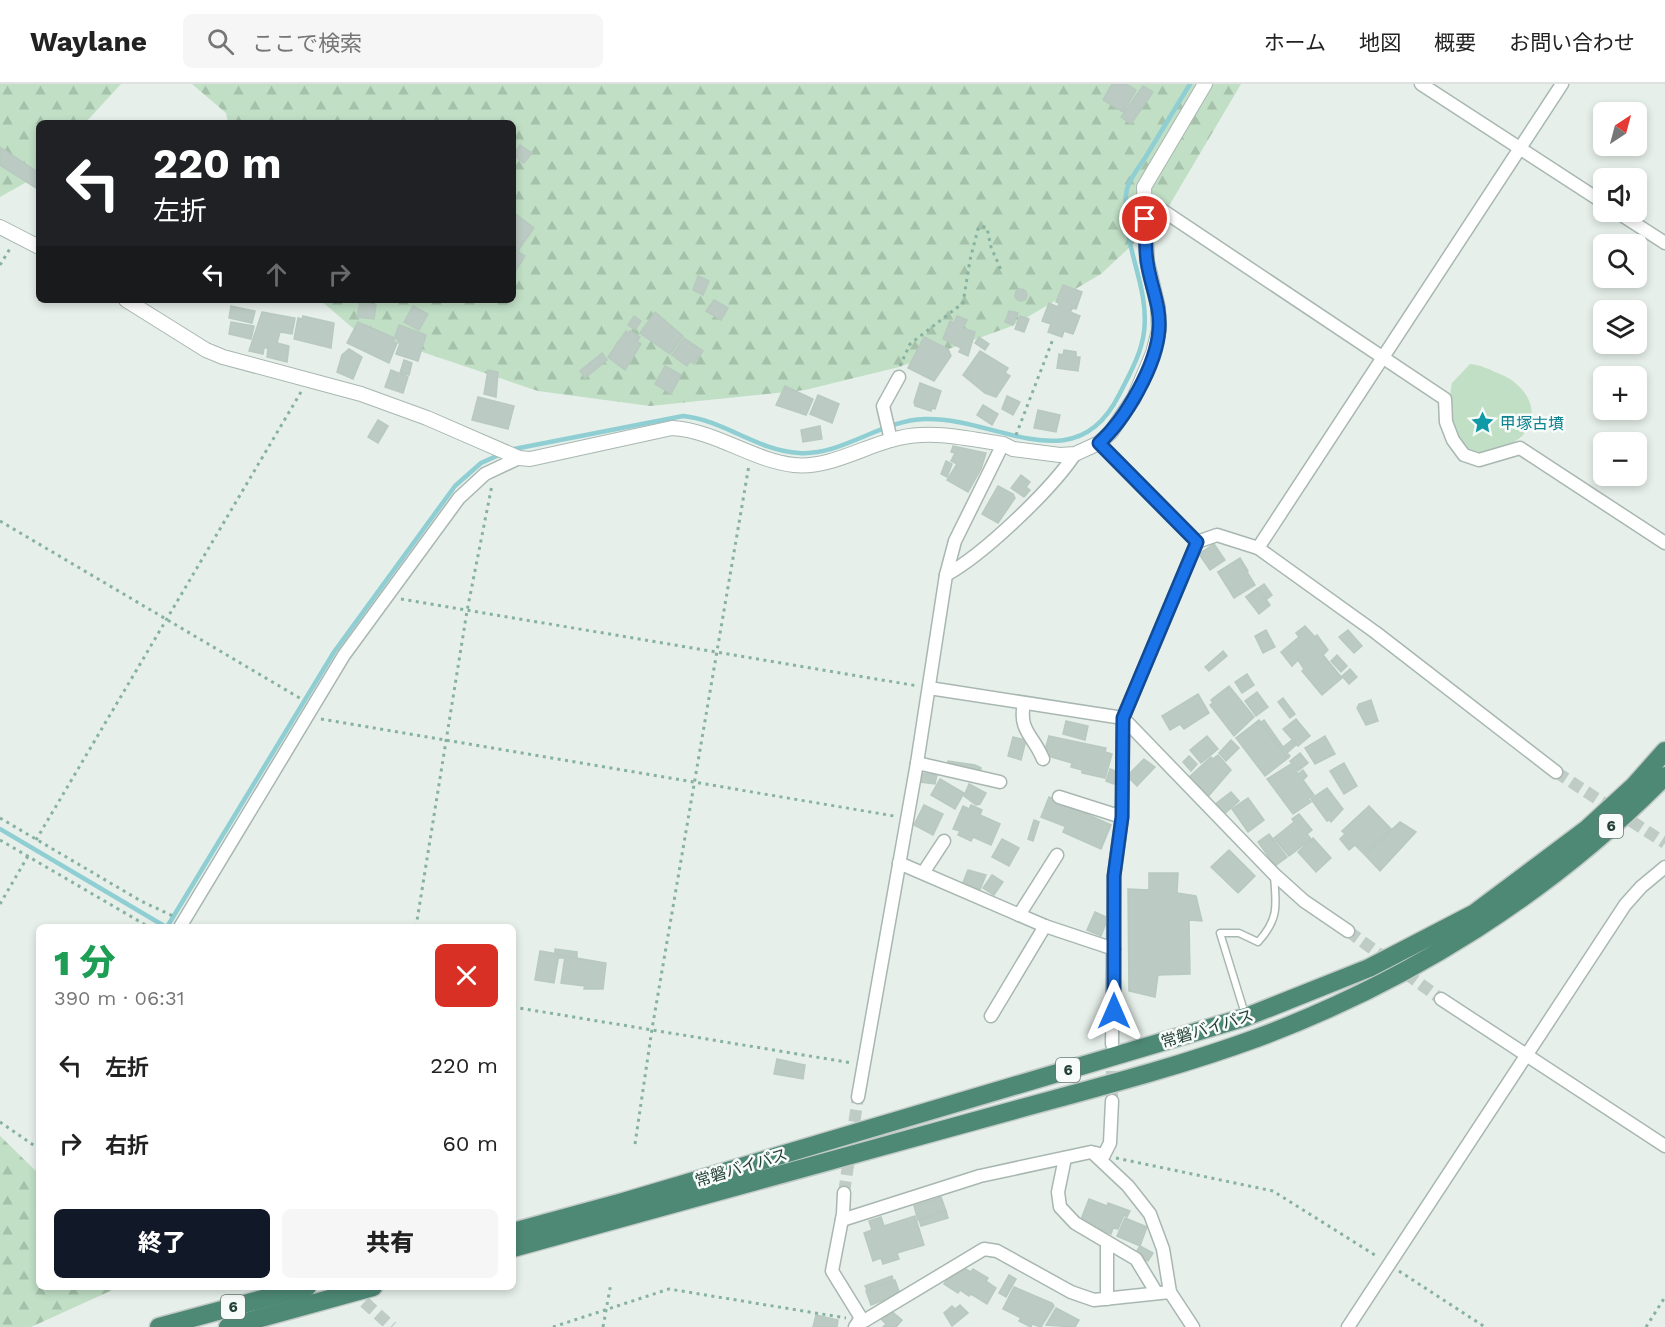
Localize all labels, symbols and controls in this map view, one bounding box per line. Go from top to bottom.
search box [183,14,603,68]
text: Waylane [30,25,147,58]
icon: search [204,25,237,58]
text: ホーム [1264,30,1326,55]
text: 地図 [1359,30,1401,55]
text: 概要 [1434,30,1476,55]
text: お問い合わせ [1509,30,1635,55]
text: ここで検索 [252,31,362,56]
north arrow [1593,102,1647,156]
map controls [1593,102,1647,486]
text: 220 m [153,139,282,188]
icon: left [54,144,132,222]
button: sound [1593,168,1647,222]
pin [1119,193,1170,244]
text: 左折 [153,195,207,227]
icon: arrive [1128,202,1161,235]
button: search [1593,234,1647,288]
icon: left [197,258,230,291]
icon: ahead [260,258,293,291]
icon: right [323,258,356,291]
button: layers [1593,300,1647,354]
button: + [1593,366,1647,420]
place icon: 甲塚古墳 [1469,410,1495,436]
place label: 甲塚古墳 [1500,414,1564,433]
button: − [1593,432,1647,486]
road number: 6 [1599,814,1623,838]
text: 1 分 [54,942,116,984]
button: close [435,944,498,1007]
position arrow [1082,979,1146,1043]
text: 390 m · 06:31 [54,986,184,1010]
street label: 常磐バイパス [1159,1005,1256,1052]
icon: left [54,1049,87,1082]
text: 220 m [430,1053,498,1078]
text: 左折 [105,1055,149,1080]
road number: 6 [1056,1058,1080,1082]
icon: right [54,1127,87,1160]
text: 60 m [442,1131,498,1156]
text: 右折 [105,1133,149,1158]
street label: 常磐バイパス [693,1144,790,1191]
button: 終了 [54,1209,270,1278]
button: 共有 [282,1209,498,1278]
road number: 6 [221,1295,245,1319]

